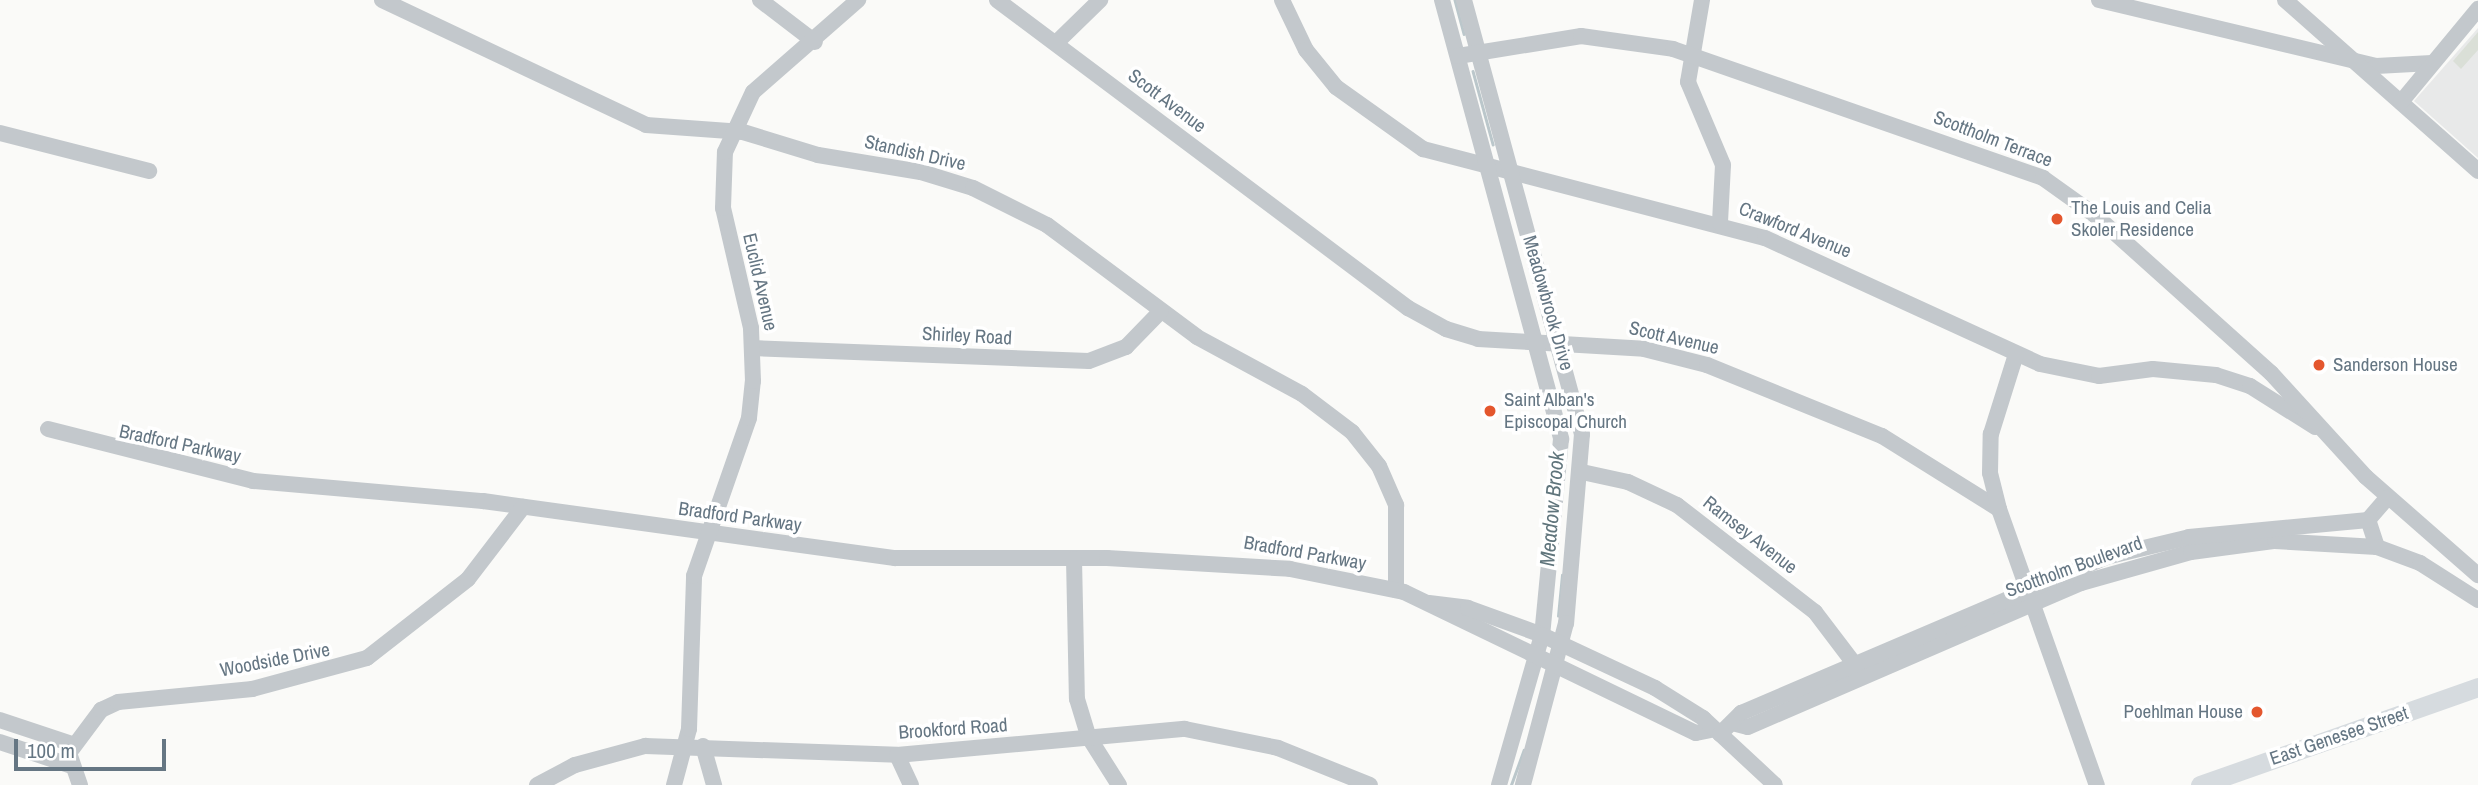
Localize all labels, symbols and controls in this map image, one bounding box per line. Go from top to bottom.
street label: Scott Avenue [1123,64,1211,138]
street label: Scottholm Terrace [1930,106,2056,172]
street label: Standish Drive [862,130,968,176]
street label: Crawford Avenue [1735,197,1855,263]
place label: The Louis and Celia Skoler Residence [2071,197,2211,241]
marker: The Louis and Celia Skoler Residence [2049,211,2065,227]
street label: Euclid Avenue [738,231,782,333]
street label: Meadowbrook Drive [1518,233,1578,373]
street label: Scott Avenue [1626,316,1722,360]
street label: Shirley Road [921,322,1013,350]
place label: Sanderson House [2333,354,2458,376]
marker: Sanderson House [2311,357,2327,373]
place label: Saint Alban's Episcopal Church [1504,389,1627,433]
marker: Saint Alban's Episcopal Church [1482,403,1498,419]
street label: Bradford Parkway [117,420,243,468]
water label: Meadow Brook [1534,451,1570,567]
street label: Ramsey Avenue [1698,491,1802,579]
street label: Bradford Parkway [677,497,803,537]
street label: Bradford Parkway [1242,531,1368,575]
street label: Scottholm Boulevard [2003,532,2145,602]
street label: Woodside Drive [218,638,332,682]
place label: Poehlman House [2123,701,2243,723]
street label: East Genesee Street [2267,702,2411,770]
marker: Poehlman House [2249,704,2265,720]
street label: Brookford Road [898,714,1008,744]
scale bar [18,726,170,770]
text: 100 m [27,736,75,765]

